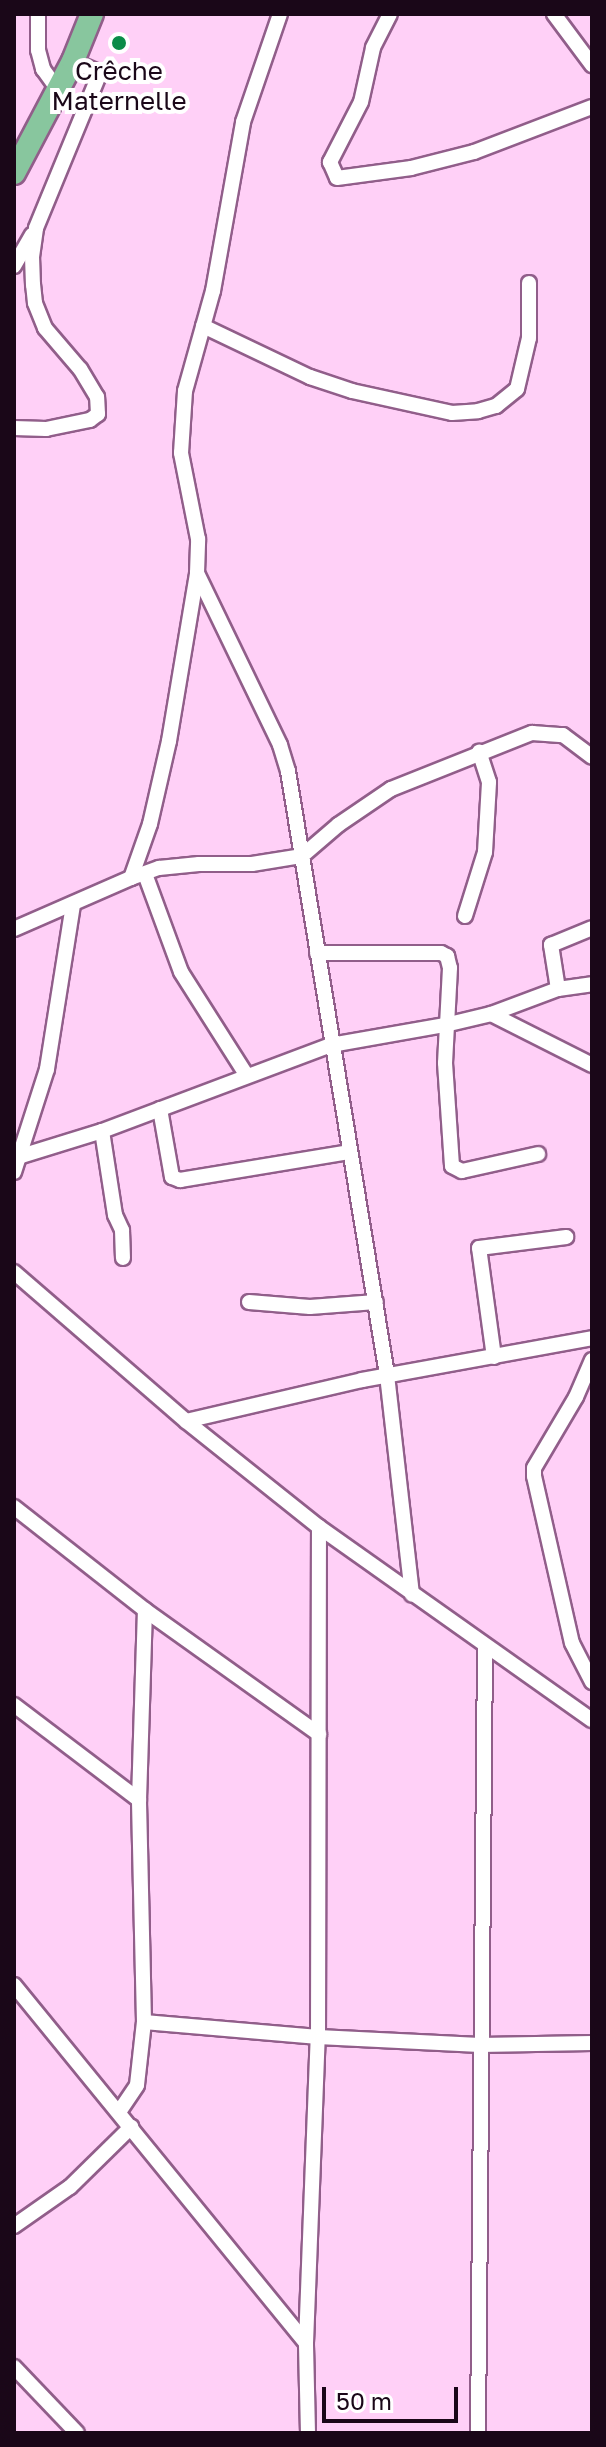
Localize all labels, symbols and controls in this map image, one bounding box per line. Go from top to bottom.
marker: Crêche Maternelle [110,34,128,52]
place label: Crêche Maternelle [52,55,186,116]
scale bar [326,2371,462,2421]
text: 50 m [336,2386,392,2415]

